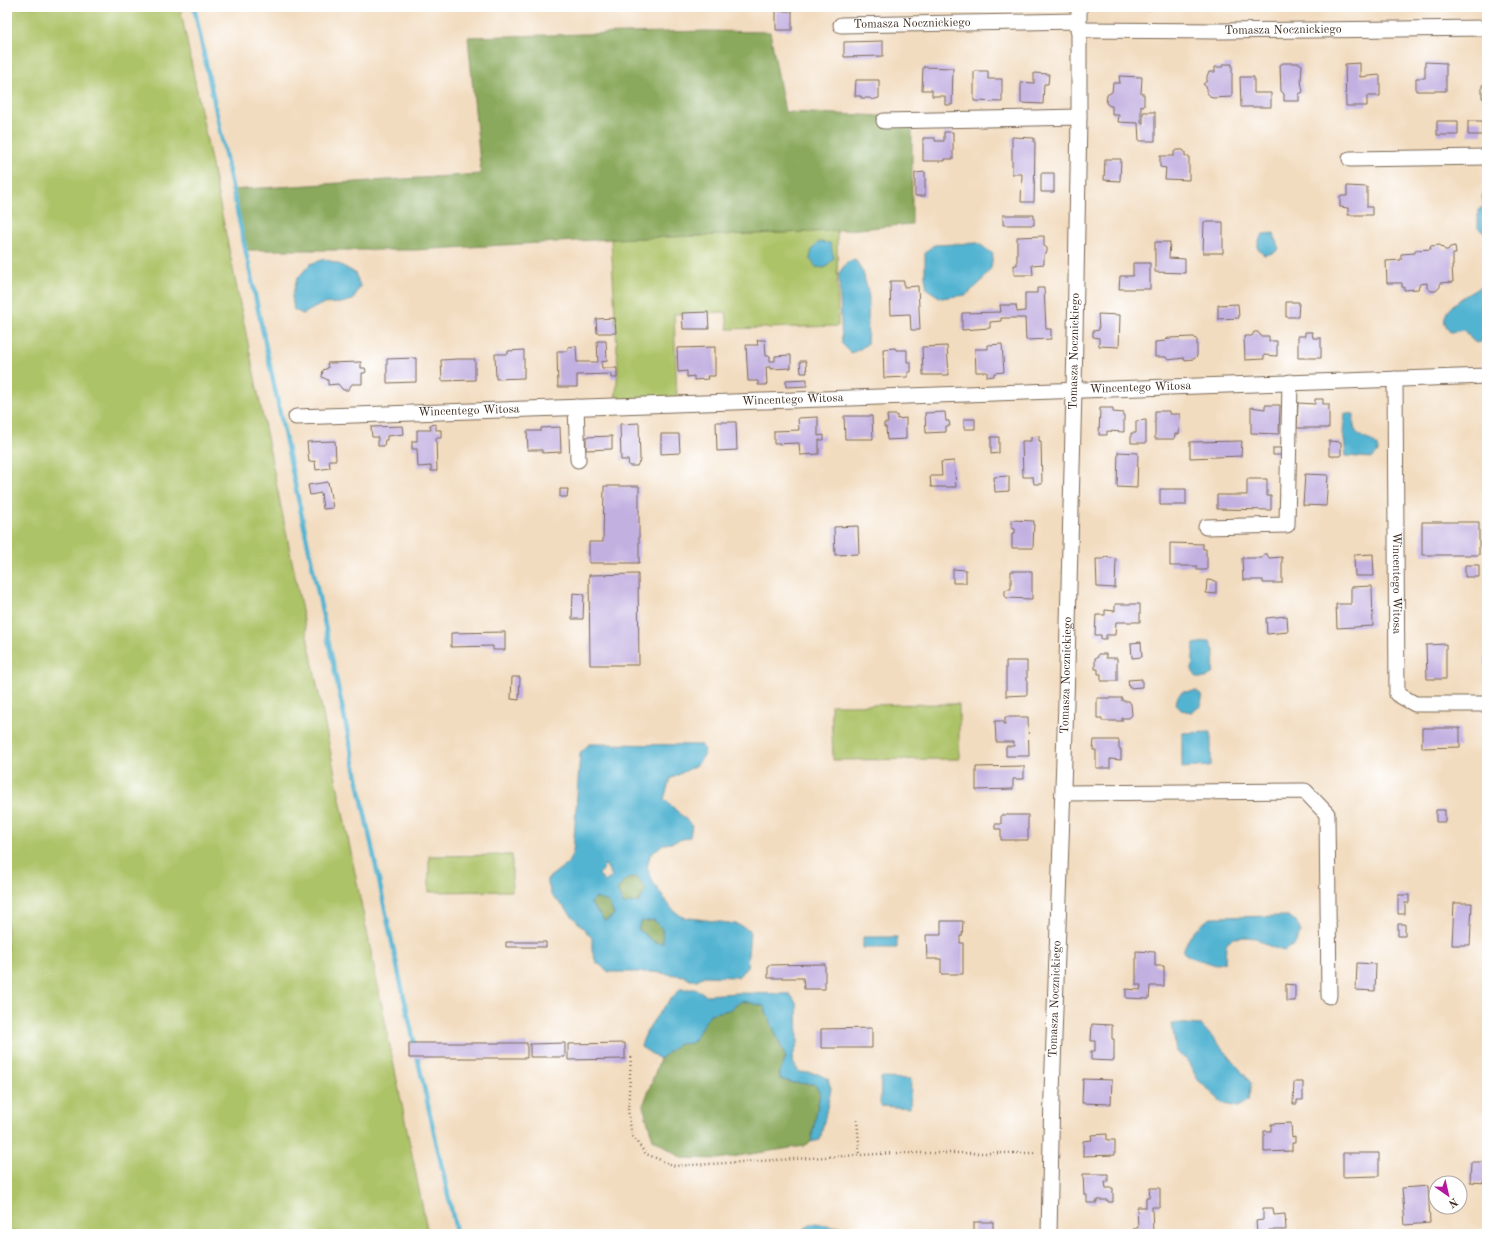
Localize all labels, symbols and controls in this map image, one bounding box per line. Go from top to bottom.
street label: Tomasza Nocznickiego [853,17,971,31]
street label: Tomasza Nocznickiego [1224,24,1342,37]
street label: Tomasza Nocznickiego [1067,293,1082,410]
street label: Wincentego Witosa [1089,380,1192,396]
street label: Wincentego Witosa [742,392,844,408]
street label: Wincentego Witosa [418,403,520,419]
street label: Wincentego Witosa [1390,532,1403,634]
street label: Tomasza Nocznickiego [1059,617,1074,734]
street label: Tomasza Nocznickiego [1047,940,1063,1058]
north arrow [1428,1175,1468,1215]
text: N [1446,1195,1459,1209]

